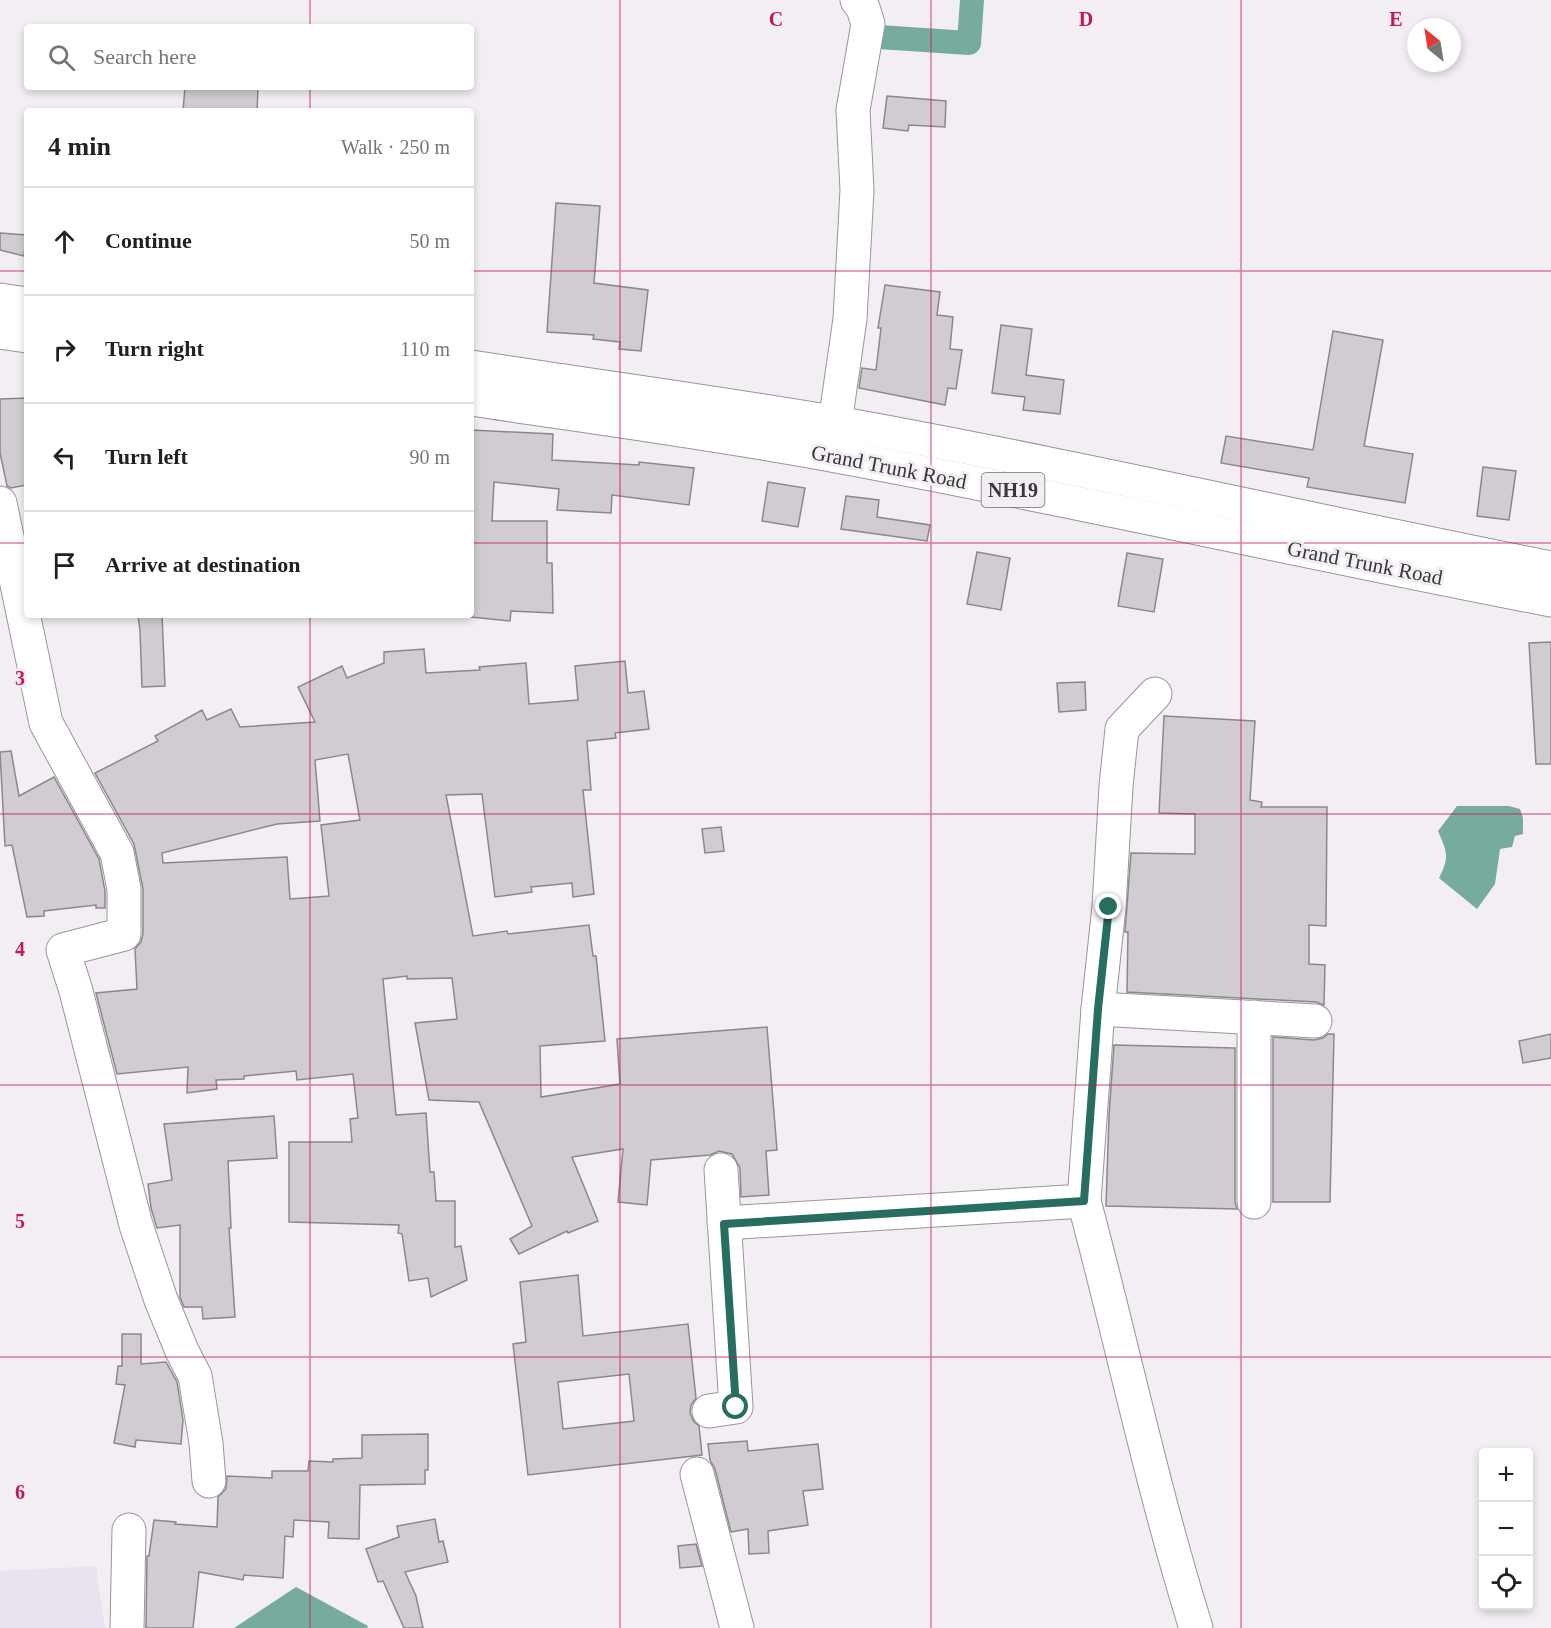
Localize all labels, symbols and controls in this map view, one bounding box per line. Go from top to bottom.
text: C [769,8,783,30]
text: D [1079,8,1093,30]
text: E [1389,8,1403,30]
north arrow [1407,18,1461,72]
search box [24,24,474,90]
icon: search [45,41,78,74]
text: Search here [93,44,196,69]
text: 4 min [48,132,111,161]
text: Walk · 250 m [341,136,450,158]
icon: ahead [48,225,81,258]
text: Continue [105,228,192,253]
text: 50 m [409,230,450,252]
icon: right [48,333,81,366]
text: Turn right [105,336,204,361]
text: 110 m [400,338,450,360]
street label: Grand Trunk Road [809,440,969,494]
icon: left [48,441,81,474]
text: Turn left [105,444,188,469]
text: 90 m [409,446,450,468]
road number: NH19 [982,473,1044,507]
street label: Grand Trunk Road [1285,536,1445,590]
icon: arrive [48,549,81,582]
text: Arrive at destination [105,552,301,577]
text: 3 [15,667,25,689]
route end [1095,893,1121,919]
text: 4 [15,938,25,960]
text: 5 [15,1210,25,1232]
route start [722,1393,748,1419]
map controls [1479,1448,1533,1610]
button: + [1479,1448,1533,1502]
text: 6 [15,1481,25,1503]
button: − [1479,1502,1533,1556]
button: locate [1479,1556,1533,1610]

